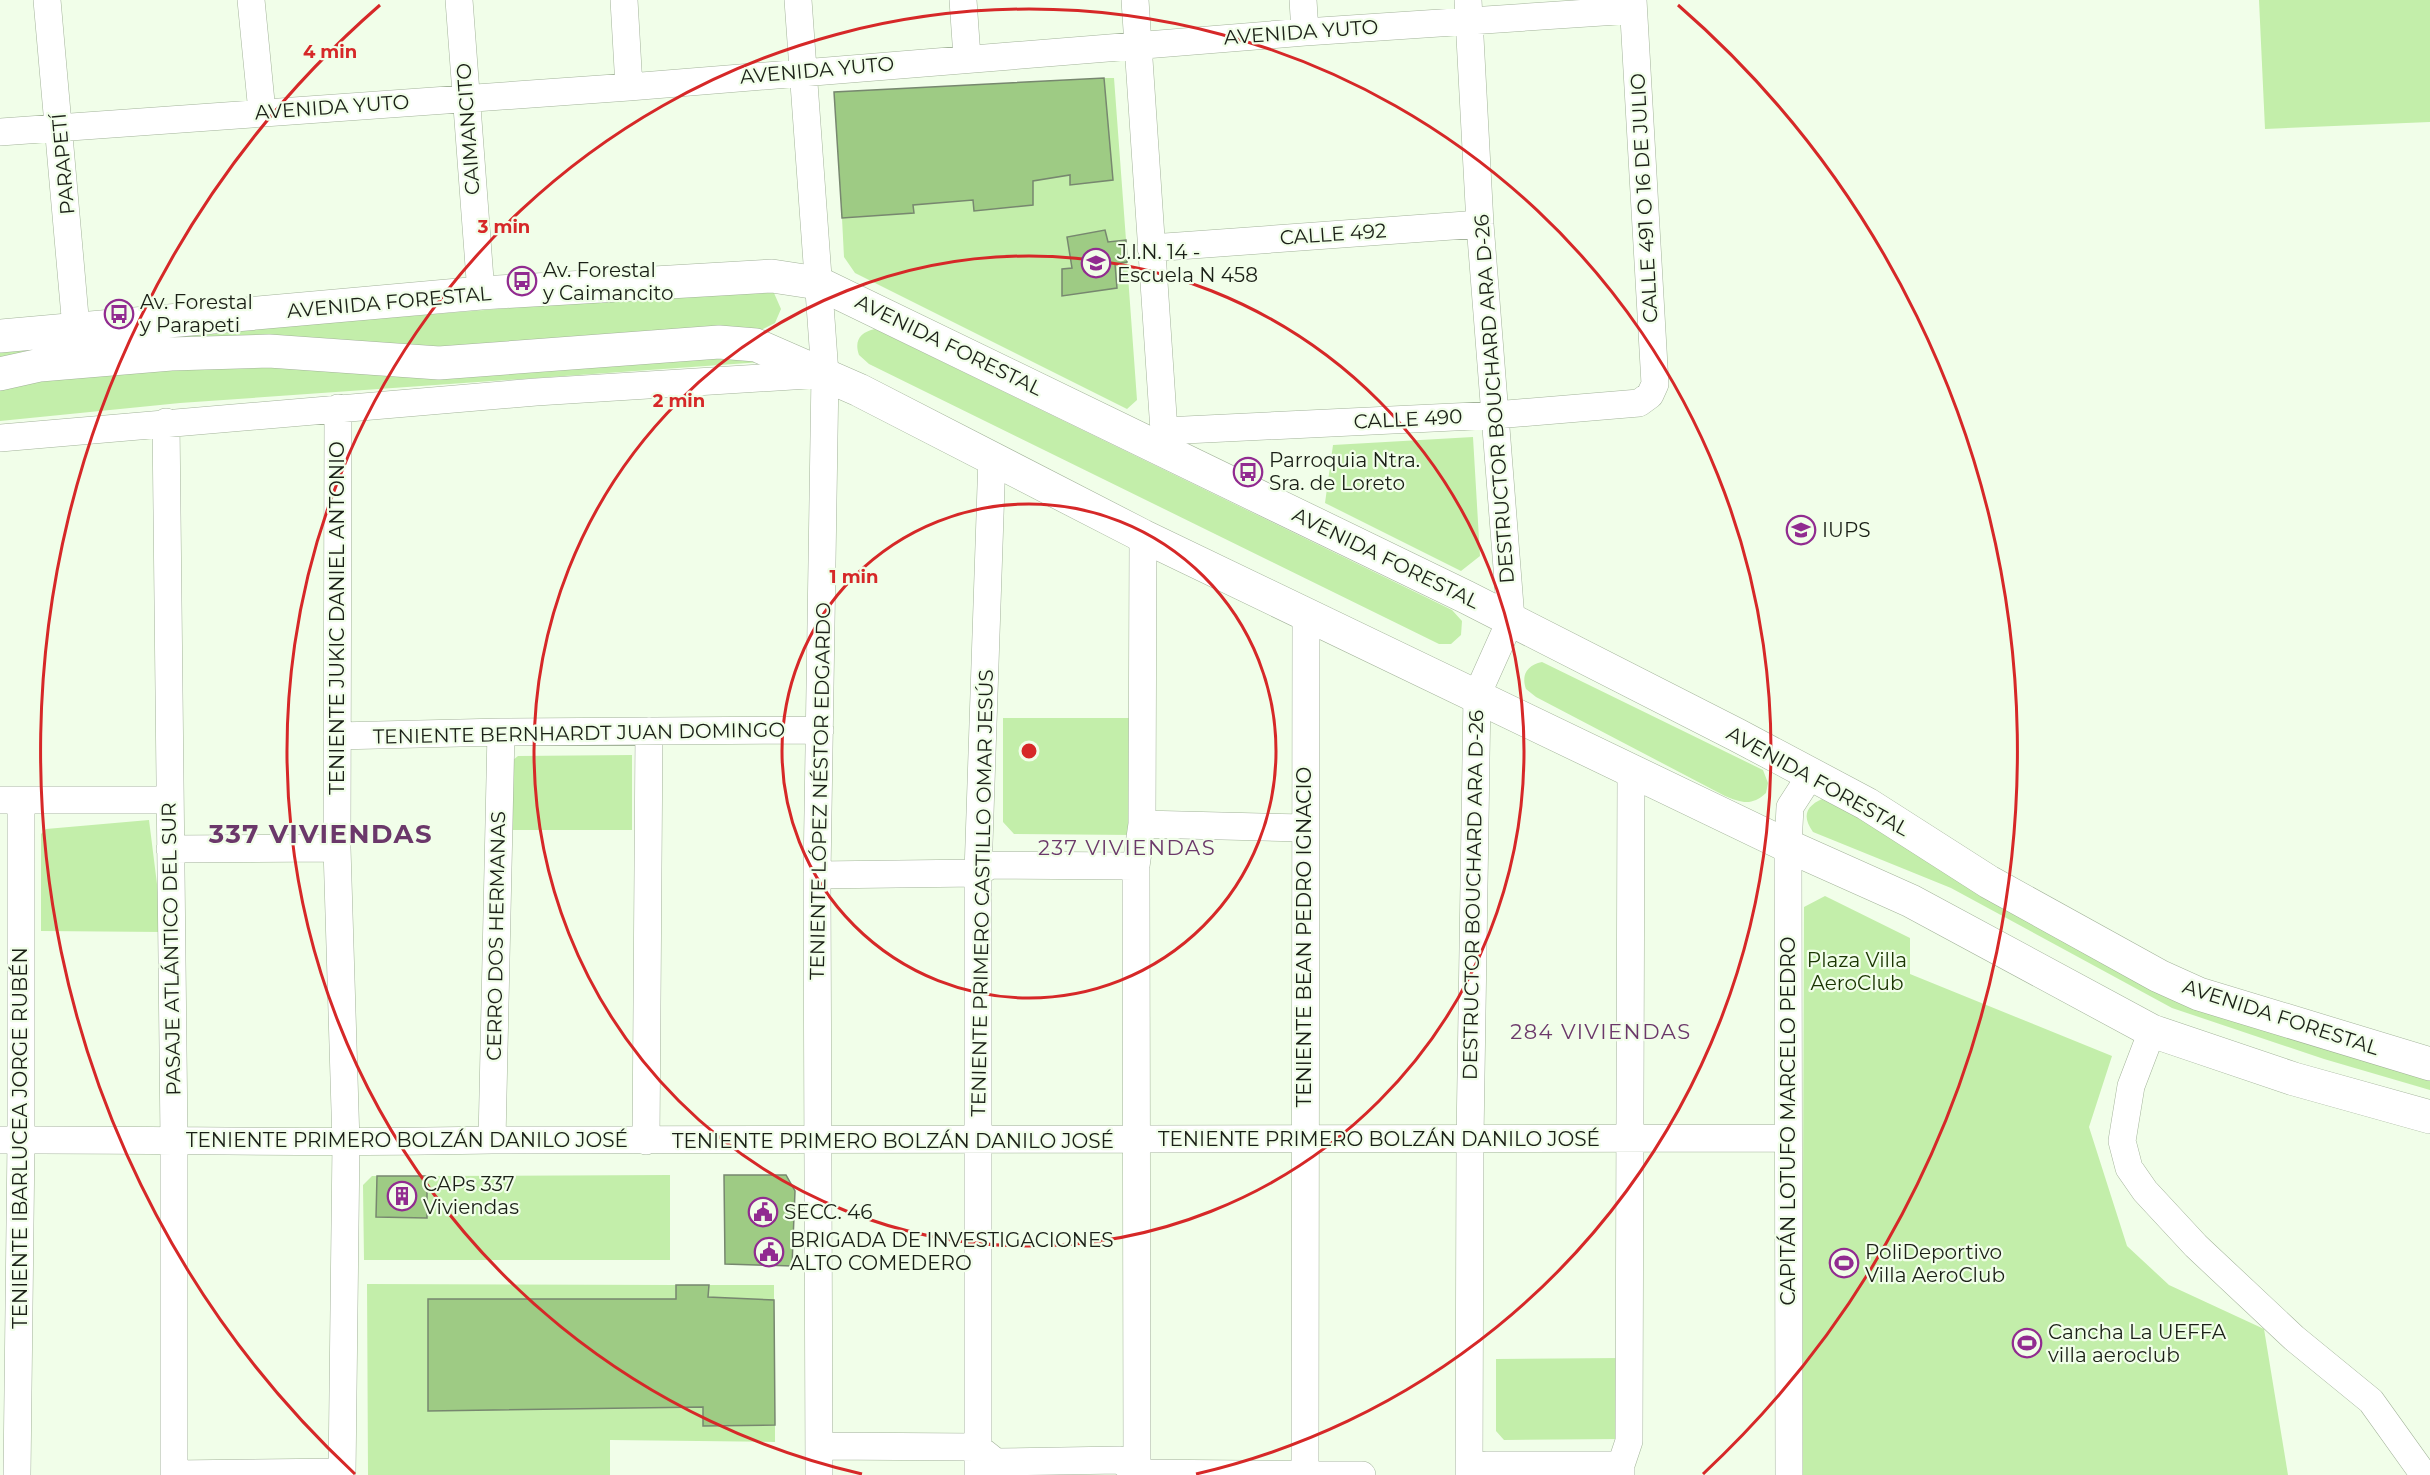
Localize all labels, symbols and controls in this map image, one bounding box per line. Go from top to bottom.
street label: AVENIDA YUTO [1223,15,1379,49]
text: 4 min [303,41,357,63]
street label: AVENIDA YUTO [739,51,895,89]
street label: CAIMANCITO [451,62,485,196]
street label: CALLE 491 O 16 DE JULIO [1625,72,1663,324]
street label: AVENIDA YUTO [254,90,410,124]
street label: PARAPETÍ [47,111,79,216]
street label: DESTRUCTOR BOUCHARD ARA D-26 [1469,214,1519,584]
text: 3 min [477,216,530,238]
street label: CALLE 492 [1279,218,1387,250]
place label: J.I.N. 14 - Escuela N 458 [1116,240,1258,287]
school or university icon: J.I.N. 14 - Escuela N 458 [1080,247,1112,279]
place label: Av. Forestal y Caimancito [542,258,673,305]
bus stop icon: Av. Forestal y Caimancito [506,265,538,297]
street label: AVENIDA FORESTAL [286,281,492,323]
street label: AVENIDA FORESTAL [852,289,1047,401]
place label: Av. Forestal y Parapeti [139,290,253,337]
bus stop icon: Av. Forestal y Parapeti [103,298,135,330]
text: 2 min [653,390,705,412]
street label: CALLE 490 [1353,404,1463,434]
street label: TENIENTE JUKIC DANIEL ANTONIO [325,441,349,795]
place label: Parroquia Ntra. Sra. de Loreto [1269,448,1420,495]
bus stop icon: Parroquia Ntra. Sra. de Loreto [1232,456,1264,488]
street label: AVENIDA FORESTAL [1289,502,1484,614]
school or university icon: IUPS [1785,514,1817,546]
place label: IUPS [1822,518,1871,542]
text: 1 min [830,566,878,588]
street label: TENIENTE LÓPEZ NÉSTOR EDGARDO [805,602,835,980]
street label: TENIENTE PRIMERO CASTILLO OMAR JESÚS [966,669,998,1117]
street label: DESTRUCTOR BOUCHARD ARA D-26 [1458,710,1488,1080]
street label: TENIENTE BERNHARDT JUAN DOMINGO [373,717,785,749]
street label: AVENIDA FORESTAL [1723,721,1914,841]
centre of rings [1019,741,1039,761]
street label: TENIENTE BEAN PEDRO IGNACIO [1292,767,1316,1107]
street label: PASAJE ATLÁNTICO DEL SUR [156,802,186,1096]
street label: CERRO DOS HERMANAS [482,811,510,1061]
district label: 337 VIVIENDAS [208,818,433,850]
district label: 237 VIVIENDAS [1038,835,1216,860]
street label: CAPITÁN LOTUFO MARCELO PEDRO [1776,937,1800,1305]
street label: TENIENTE IBARLUCEA JORGE RUBÉN [8,947,32,1329]
park label: Plaza Villa AeroClub [1807,948,1907,995]
street label: AVENIDA FORESTAL [2180,974,2382,1060]
district label: 284 VIVIENDAS [1510,1019,1692,1044]
street label: TENIENTE PRIMERO BOLZÁN DANILO JOSÉ [1158,1127,1600,1151]
street label: TENIENTE PRIMERO BOLZÁN DANILO JOSÉ [186,1128,628,1152]
street label: TENIENTE PRIMERO BOLZÁN DANILO JOSÉ [672,1129,1114,1153]
place label: CAPs 337 Viviendas [423,1172,519,1219]
building icon: CAPs 337 Viviendas [386,1180,418,1212]
public building icon: SECC. 46 [747,1196,779,1228]
place label: SECC. 46 [784,1200,872,1224]
place label: BRIGADA DE INVESTIGACIONES ALTO COMEDERO [790,1228,1114,1275]
public building icon: BRIGADA DE INVESTIGACIONES ALTO COMEDERO [753,1236,785,1268]
place label: PoliDeportivo Villa AeroClub [1865,1240,2005,1287]
sports icon: PoliDeportivo Villa AeroClub [1828,1247,1860,1279]
place label: Cancha La UEFFA villa aeroclub [2048,1320,2227,1367]
sports icon: Cancha La UEFFA villa aeroclub [2011,1327,2043,1359]

